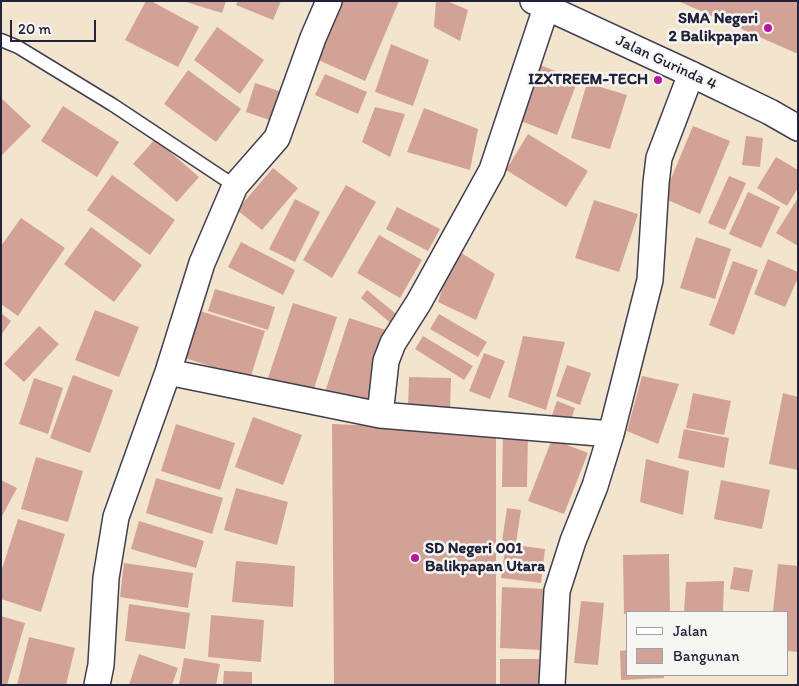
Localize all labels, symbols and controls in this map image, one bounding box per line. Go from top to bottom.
place label: SMA Negeri 2 Balikpapan [668,9,758,47]
scale bar [12,10,99,42]
text: 20 m [18,20,51,38]
marker: SMA Negeri 2 Balikpapan [762,22,774,34]
street label: Jalan Gurinda 4 [612,31,720,95]
place label: IZXTREEM-TECH [528,70,648,90]
marker: IZXTREEM-TECH [652,74,664,86]
place label: SD Negeri 001 Balikpapan Utara [425,539,545,577]
marker: SD Negeri 001 Balikpapan Utara [409,552,421,564]
legend [626,611,789,676]
text: Jalan [673,622,707,640]
text: Bangunan [673,647,740,665]

